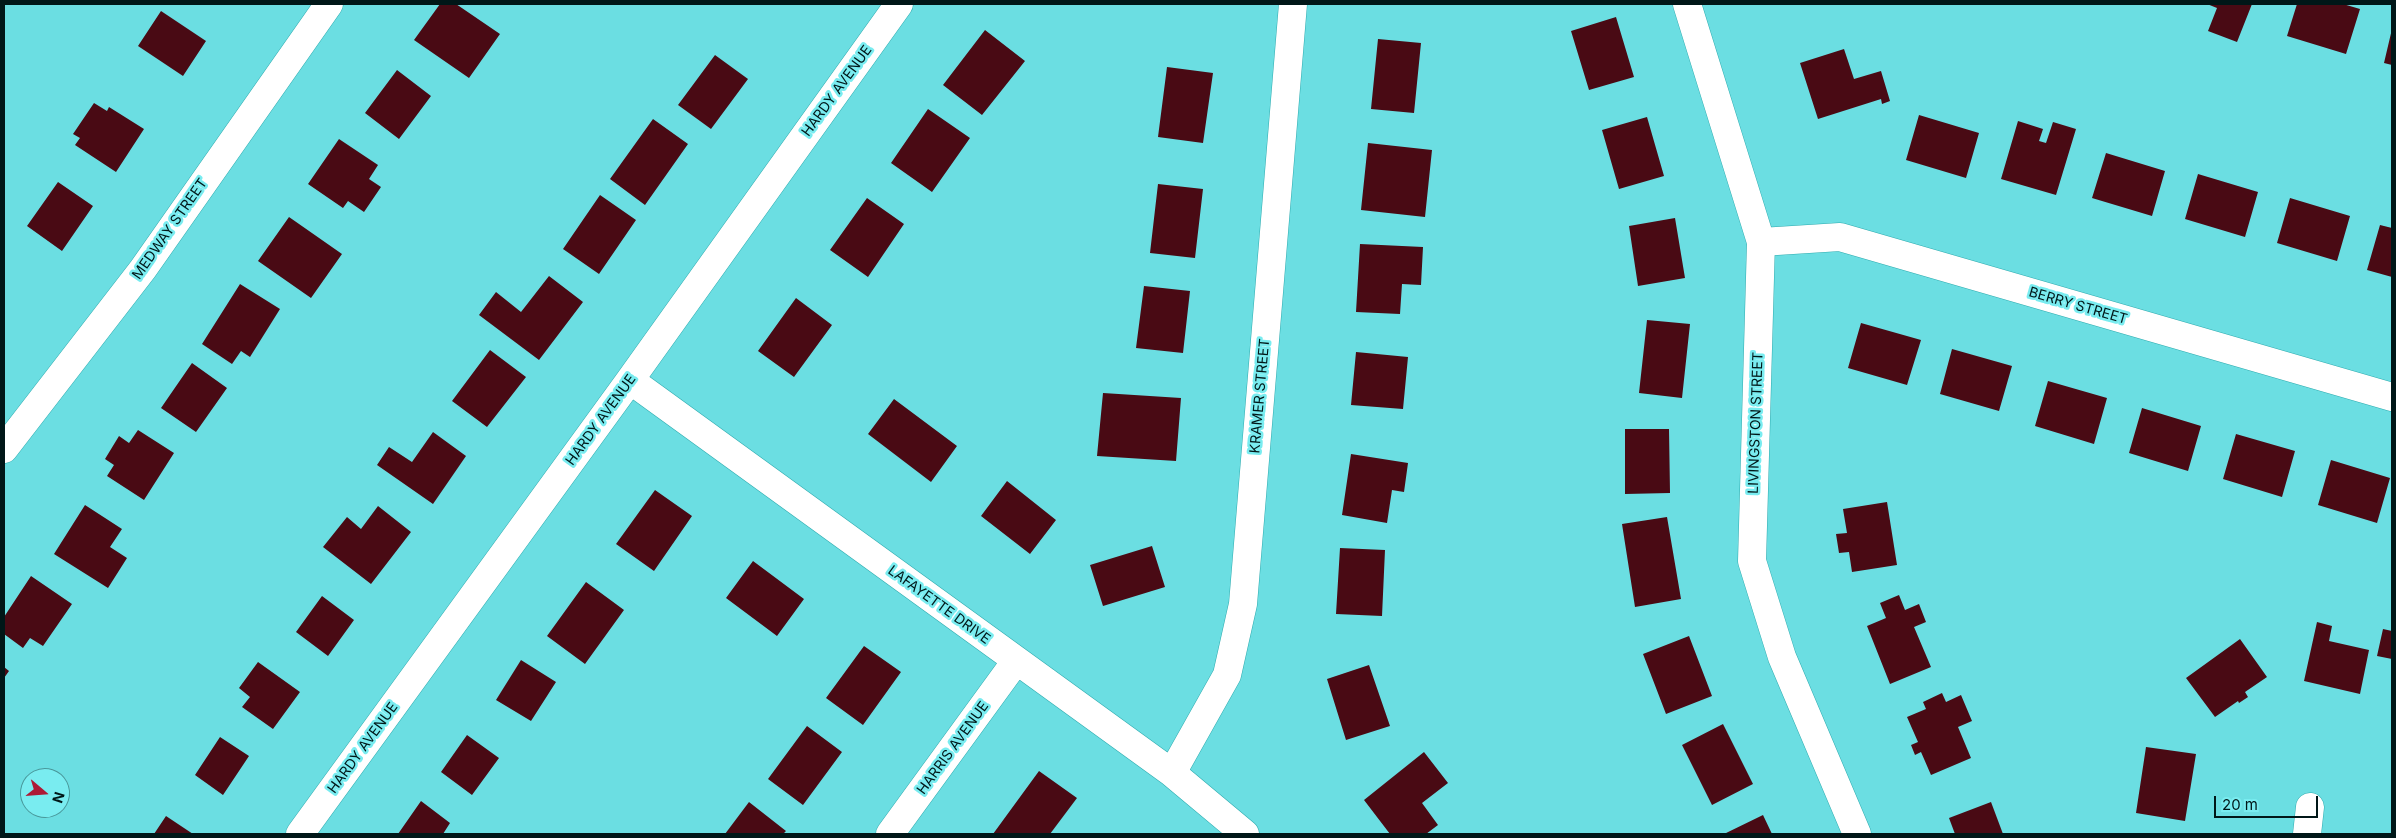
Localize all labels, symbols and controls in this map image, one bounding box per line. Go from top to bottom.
street label: HARDY AVENUE [798,42,876,140]
street label: MEDWAY STREET [129,175,211,283]
street label: BERRY STREET [2027,284,2129,328]
street label: KRAMER STREET [1247,338,1273,454]
street label: LIVINGSTON STREET [1745,352,1767,494]
street label: HARDY AVENUE [562,371,640,469]
street label: LAFAYETTE DRIVE [885,562,993,648]
street label: HARRIS AVENUE [914,698,992,798]
street label: HARDY AVENUE [324,699,402,797]
north arrow [20,768,70,818]
scale bar [2216,786,2320,818]
text: N [49,790,69,805]
text: 20 m [2222,795,2258,814]

